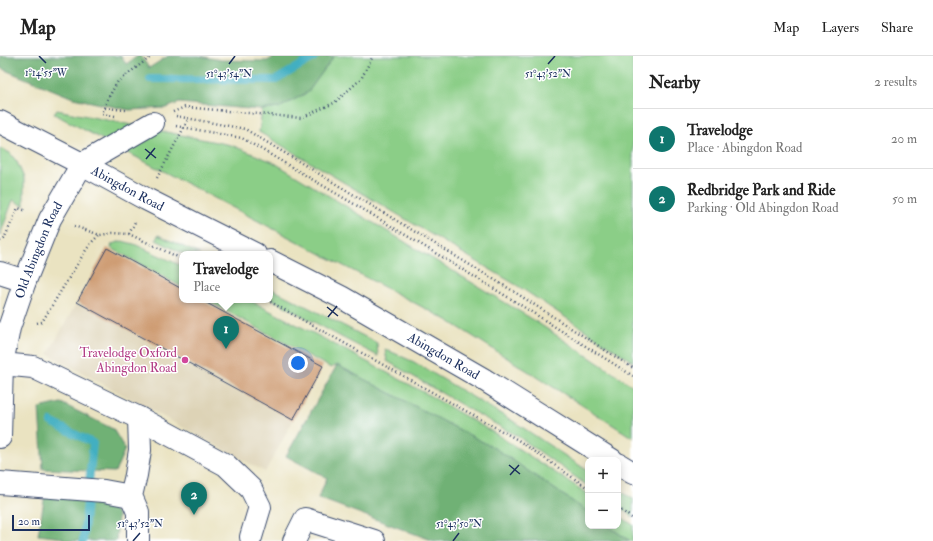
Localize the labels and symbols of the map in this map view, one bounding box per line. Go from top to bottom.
text: 1°14'55"W [25,67,68,79]
text: 51°43'54"N [206,68,252,80]
text: 51°43'52"N [525,68,571,80]
street label: Abingdon Road [87,162,167,215]
street label: Old Abingdon Road [12,198,67,301]
pin: 1 [213,316,239,349]
street label: Abingdon Road [404,329,483,384]
place label: Travelodge Oxford Abingdon Road [79,345,178,376]
your location [288,353,308,373]
marker: Travelodge Oxford Abingdon Road [180,355,190,365]
pin: 2 [181,482,207,515]
scale bar [12,513,90,532]
text: 51°43'52"N [117,518,163,530]
text: 51°43'50"N [436,518,482,530]

